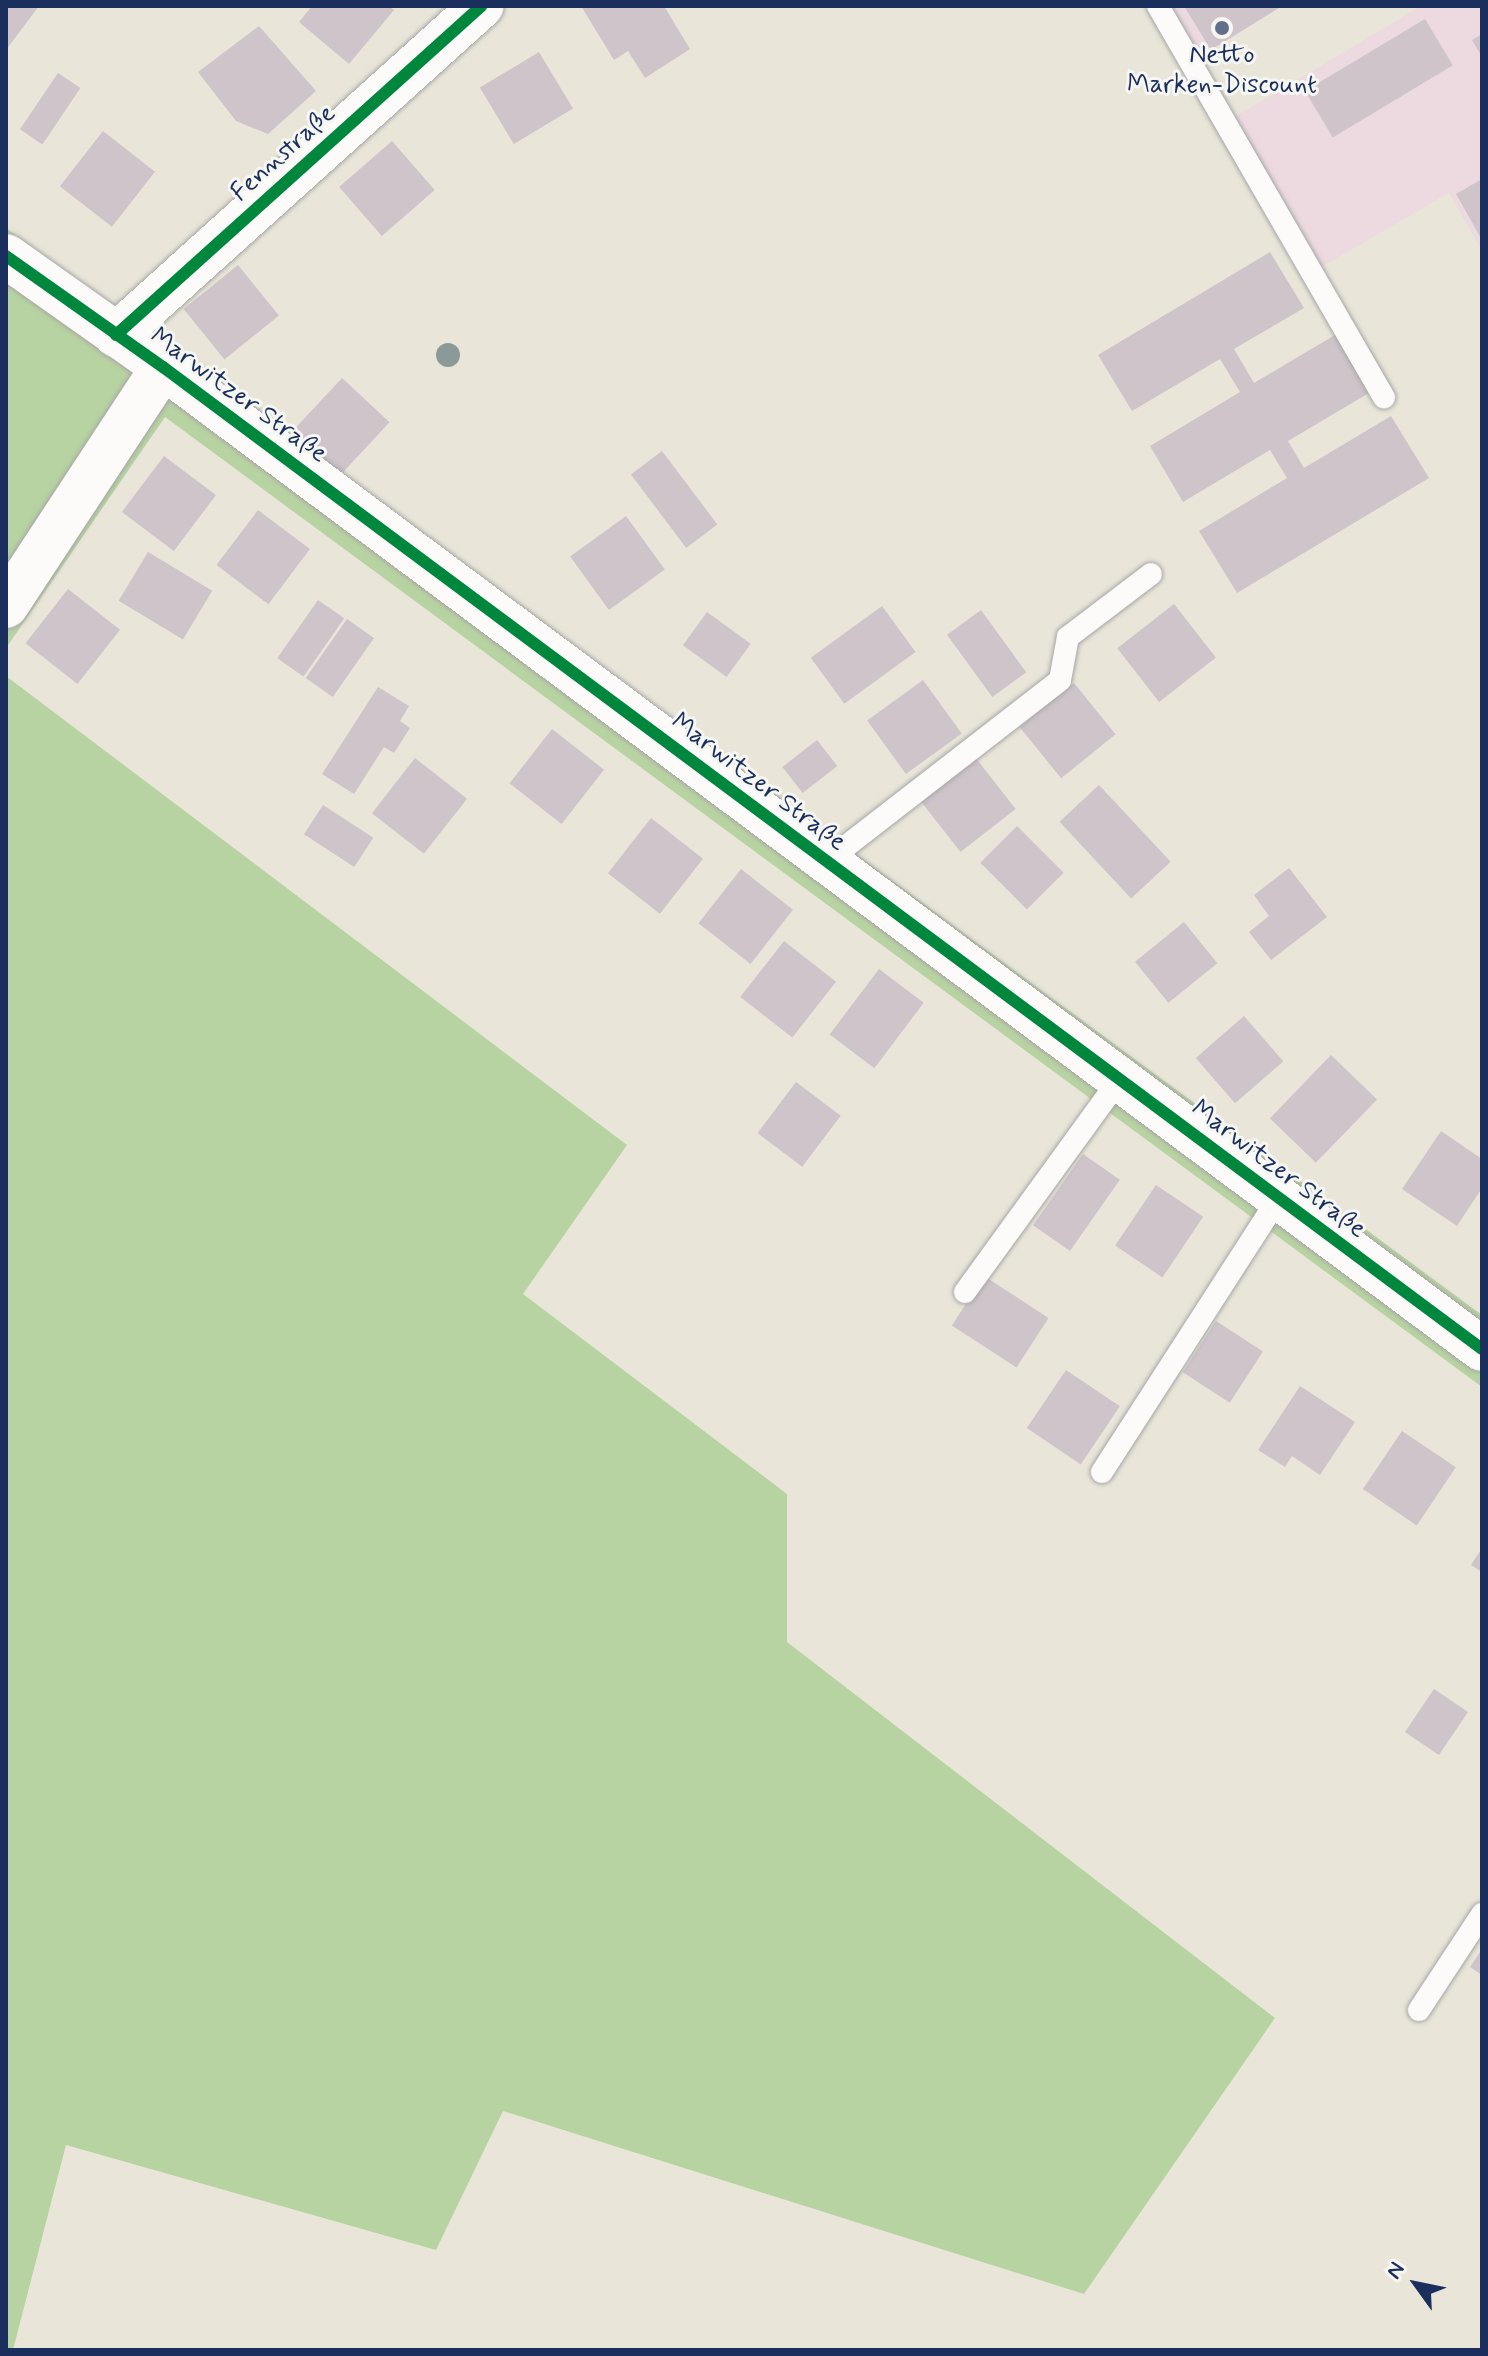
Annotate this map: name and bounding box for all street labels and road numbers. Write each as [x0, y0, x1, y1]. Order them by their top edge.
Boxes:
street label: Fennstraße [225, 99, 343, 209]
street label: Marwitzer Straße [144, 321, 332, 471]
street label: Marwitzer Straße [664, 707, 852, 859]
street label: Marwitzer Straße [1184, 1094, 1372, 1246]

